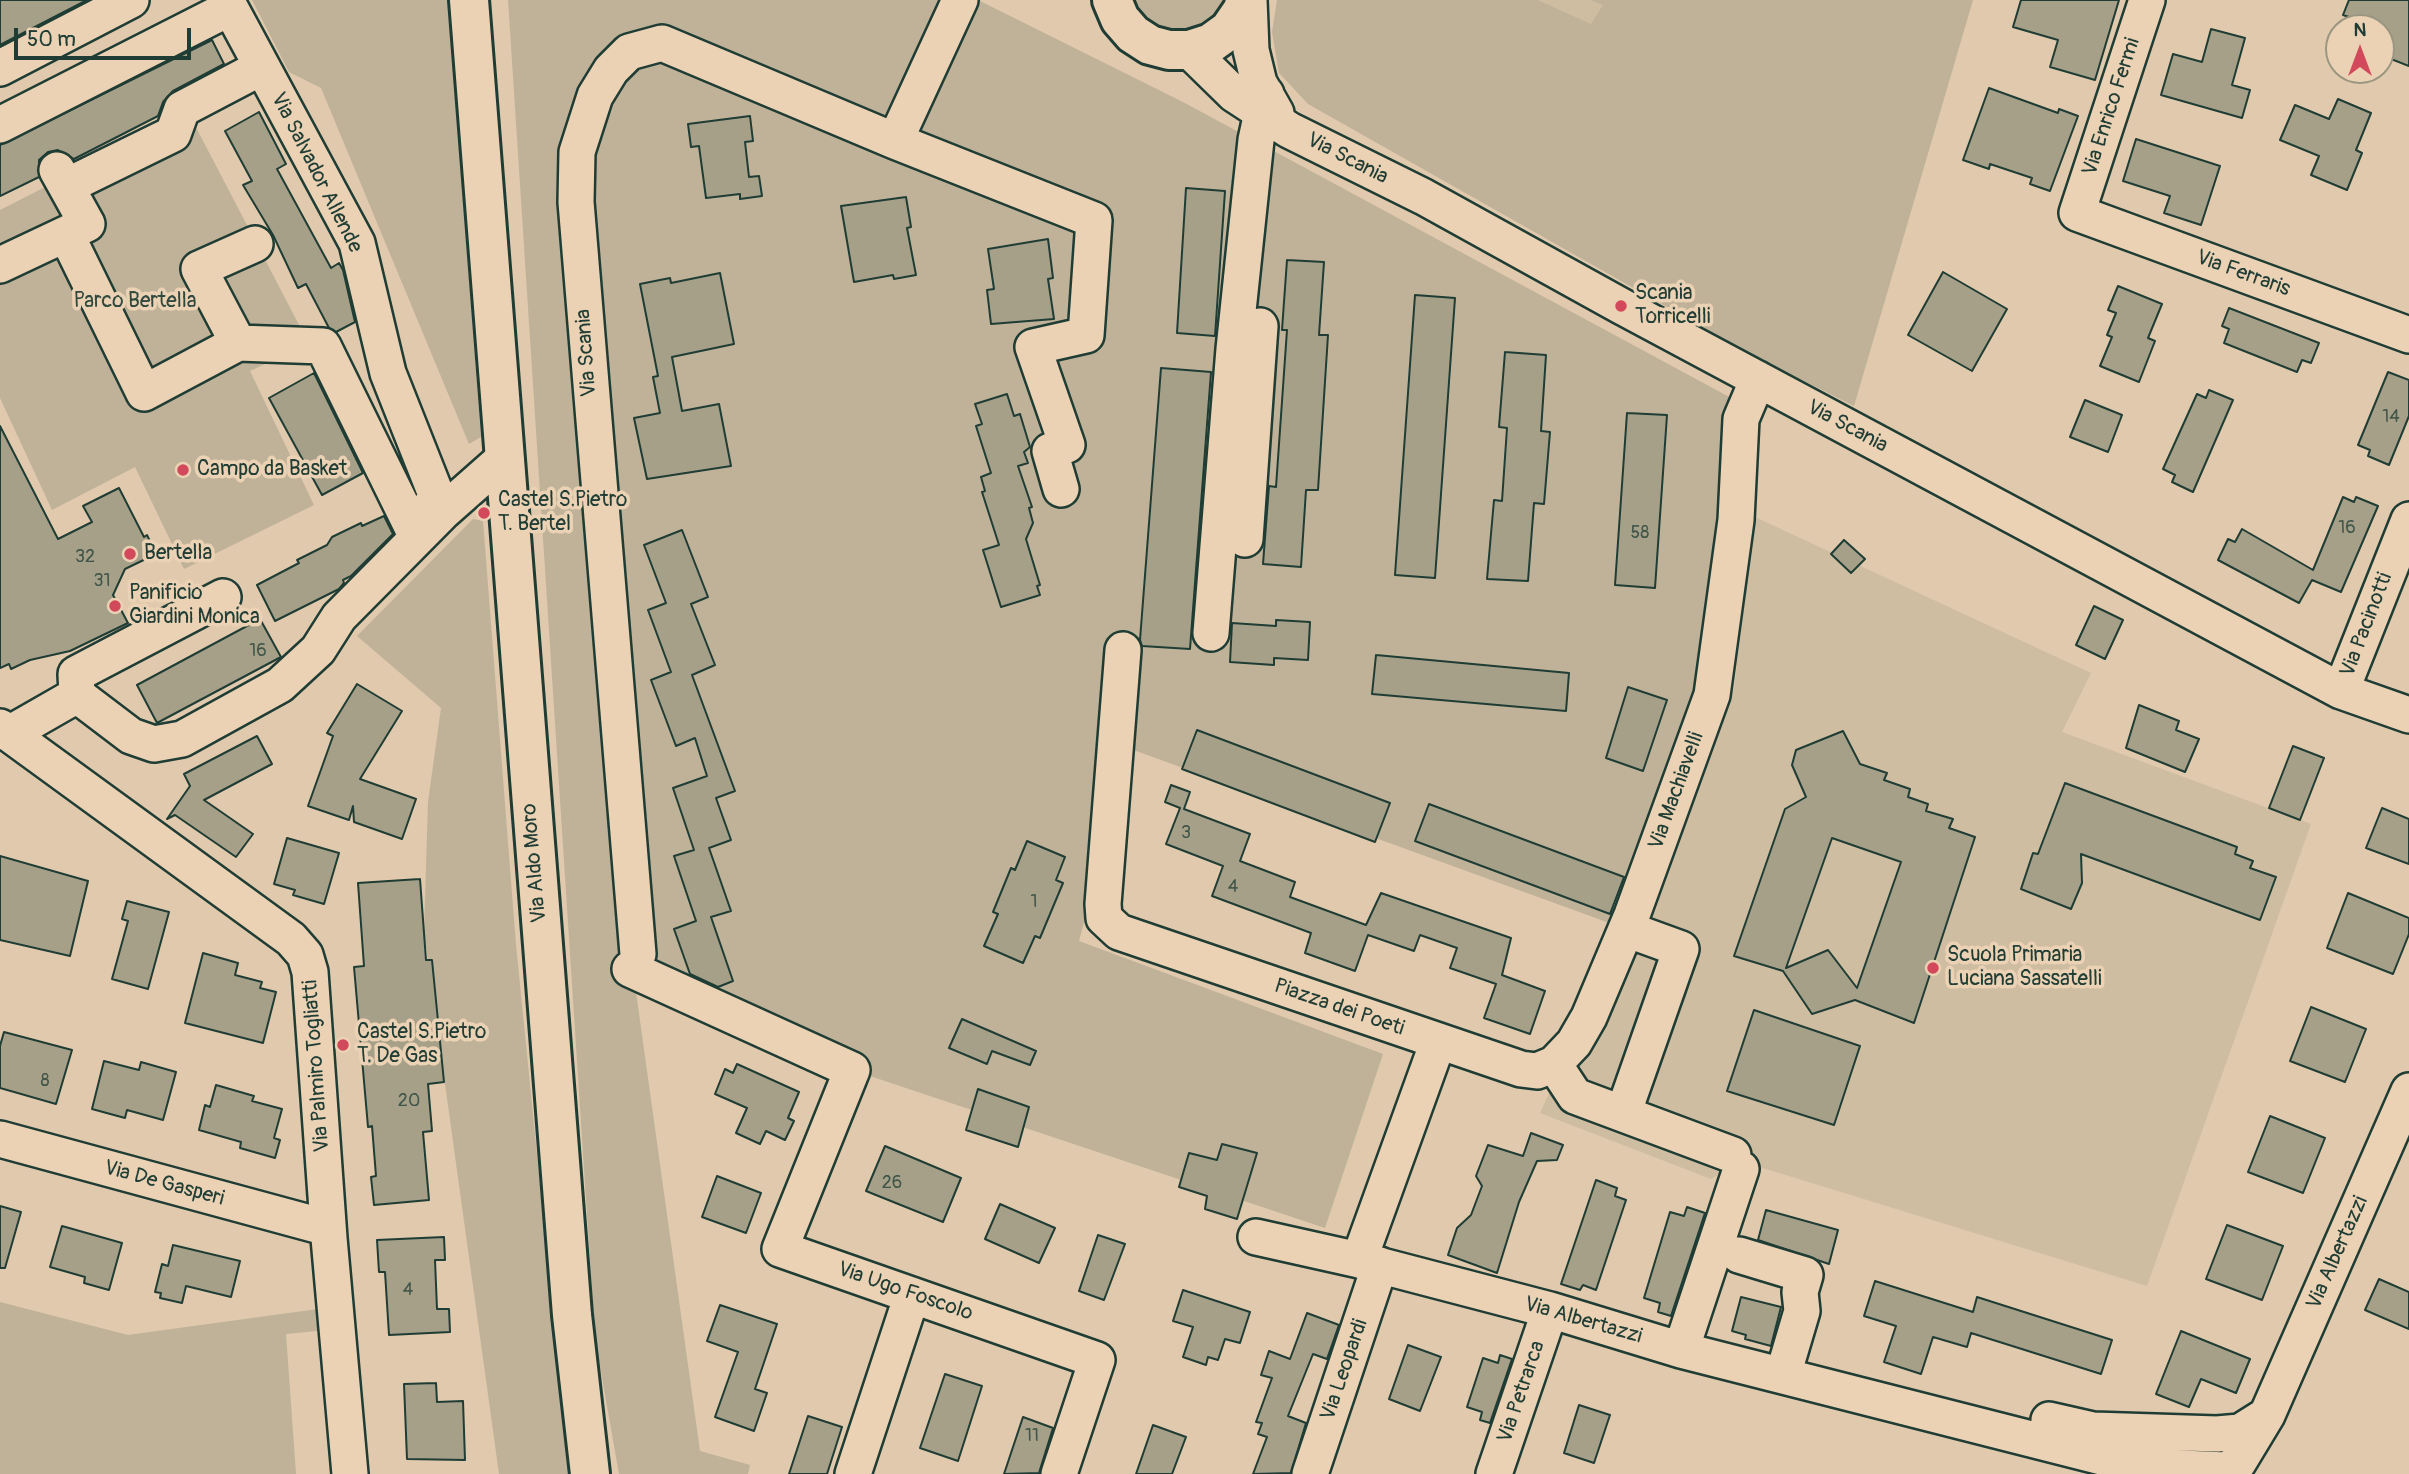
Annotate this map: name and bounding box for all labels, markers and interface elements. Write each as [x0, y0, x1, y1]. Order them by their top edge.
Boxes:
scale bar [18, 14, 194, 58]
north arrow [2325, 14, 2395, 84]
text: N [2354, 18, 2366, 42]
text: 50 m [27, 26, 76, 53]
street label: Via Enrico Fermi [2078, 35, 2146, 179]
street label: Via Salvador Allende [265, 89, 367, 257]
street label: Via Scania [1302, 128, 1392, 190]
street label: Via Ferraris [2192, 245, 2294, 303]
place label: Scania Torricelli [1635, 281, 1710, 331]
park label: Parco Bertella [74, 289, 196, 315]
marker: Scania Torricelli [1613, 298, 1629, 314]
street label: Via Scania [571, 308, 603, 398]
street label: Via Scania [1802, 395, 1892, 459]
house number: 14 [2382, 406, 2400, 428]
place label: Campo da Basket [197, 457, 347, 483]
marker: Campo da Basket [175, 462, 191, 478]
place label: Castel S.Pietro T. Bertel [498, 488, 627, 538]
marker: Castel S.Pietro T. Bertel [476, 505, 492, 521]
house number: 16 [2338, 517, 2356, 539]
house number: 58 [1631, 522, 1649, 544]
place label: Bertella [144, 541, 212, 567]
house number: 32 [75, 546, 95, 568]
marker: Bertella [122, 546, 138, 562]
street label: Via Pacinotti [2336, 569, 2398, 681]
house number: 31 [93, 570, 111, 592]
place label: Panificio Giardini Monica [129, 581, 260, 631]
marker: Panificio Giardini Monica [107, 598, 123, 614]
house number: 16 [249, 640, 267, 662]
street label: Via Machiavelli [1644, 729, 1710, 853]
street label: Via Aldo Moro [517, 802, 553, 924]
house number: 3 [1181, 822, 1191, 844]
house number: 4 [1228, 876, 1238, 898]
house number: 1 [1030, 891, 1038, 913]
place label: Scuola Primaria Luciana Sassatelli [1947, 943, 2102, 993]
marker: Scuola Primaria Luciana Sassatelli [1925, 960, 1941, 976]
street label: Piazza dei Poeti [1271, 974, 1407, 1042]
street label: Via Palmiro Togliatti [298, 979, 336, 1153]
place label: Castel S.Pietro T. De Gas [357, 1020, 486, 1070]
marker: Castel S.Pietro T. De Gas [335, 1037, 351, 1053]
house number: 8 [40, 1070, 50, 1092]
house number: 20 [398, 1090, 420, 1112]
street label: Via De Gasperi [101, 1156, 227, 1212]
house number: 26 [882, 1172, 902, 1194]
street label: Via Albertazzi [2302, 1192, 2374, 1314]
street label: Via Ugo Foscolo [834, 1257, 976, 1327]
house number: 4 [403, 1279, 413, 1301]
street label: Via Albertazzi [1521, 1292, 1645, 1350]
street label: Via Leopardi [1316, 1316, 1374, 1424]
street label: Via Petrarca [1493, 1338, 1551, 1446]
house number: 11 [1025, 1425, 1039, 1447]

